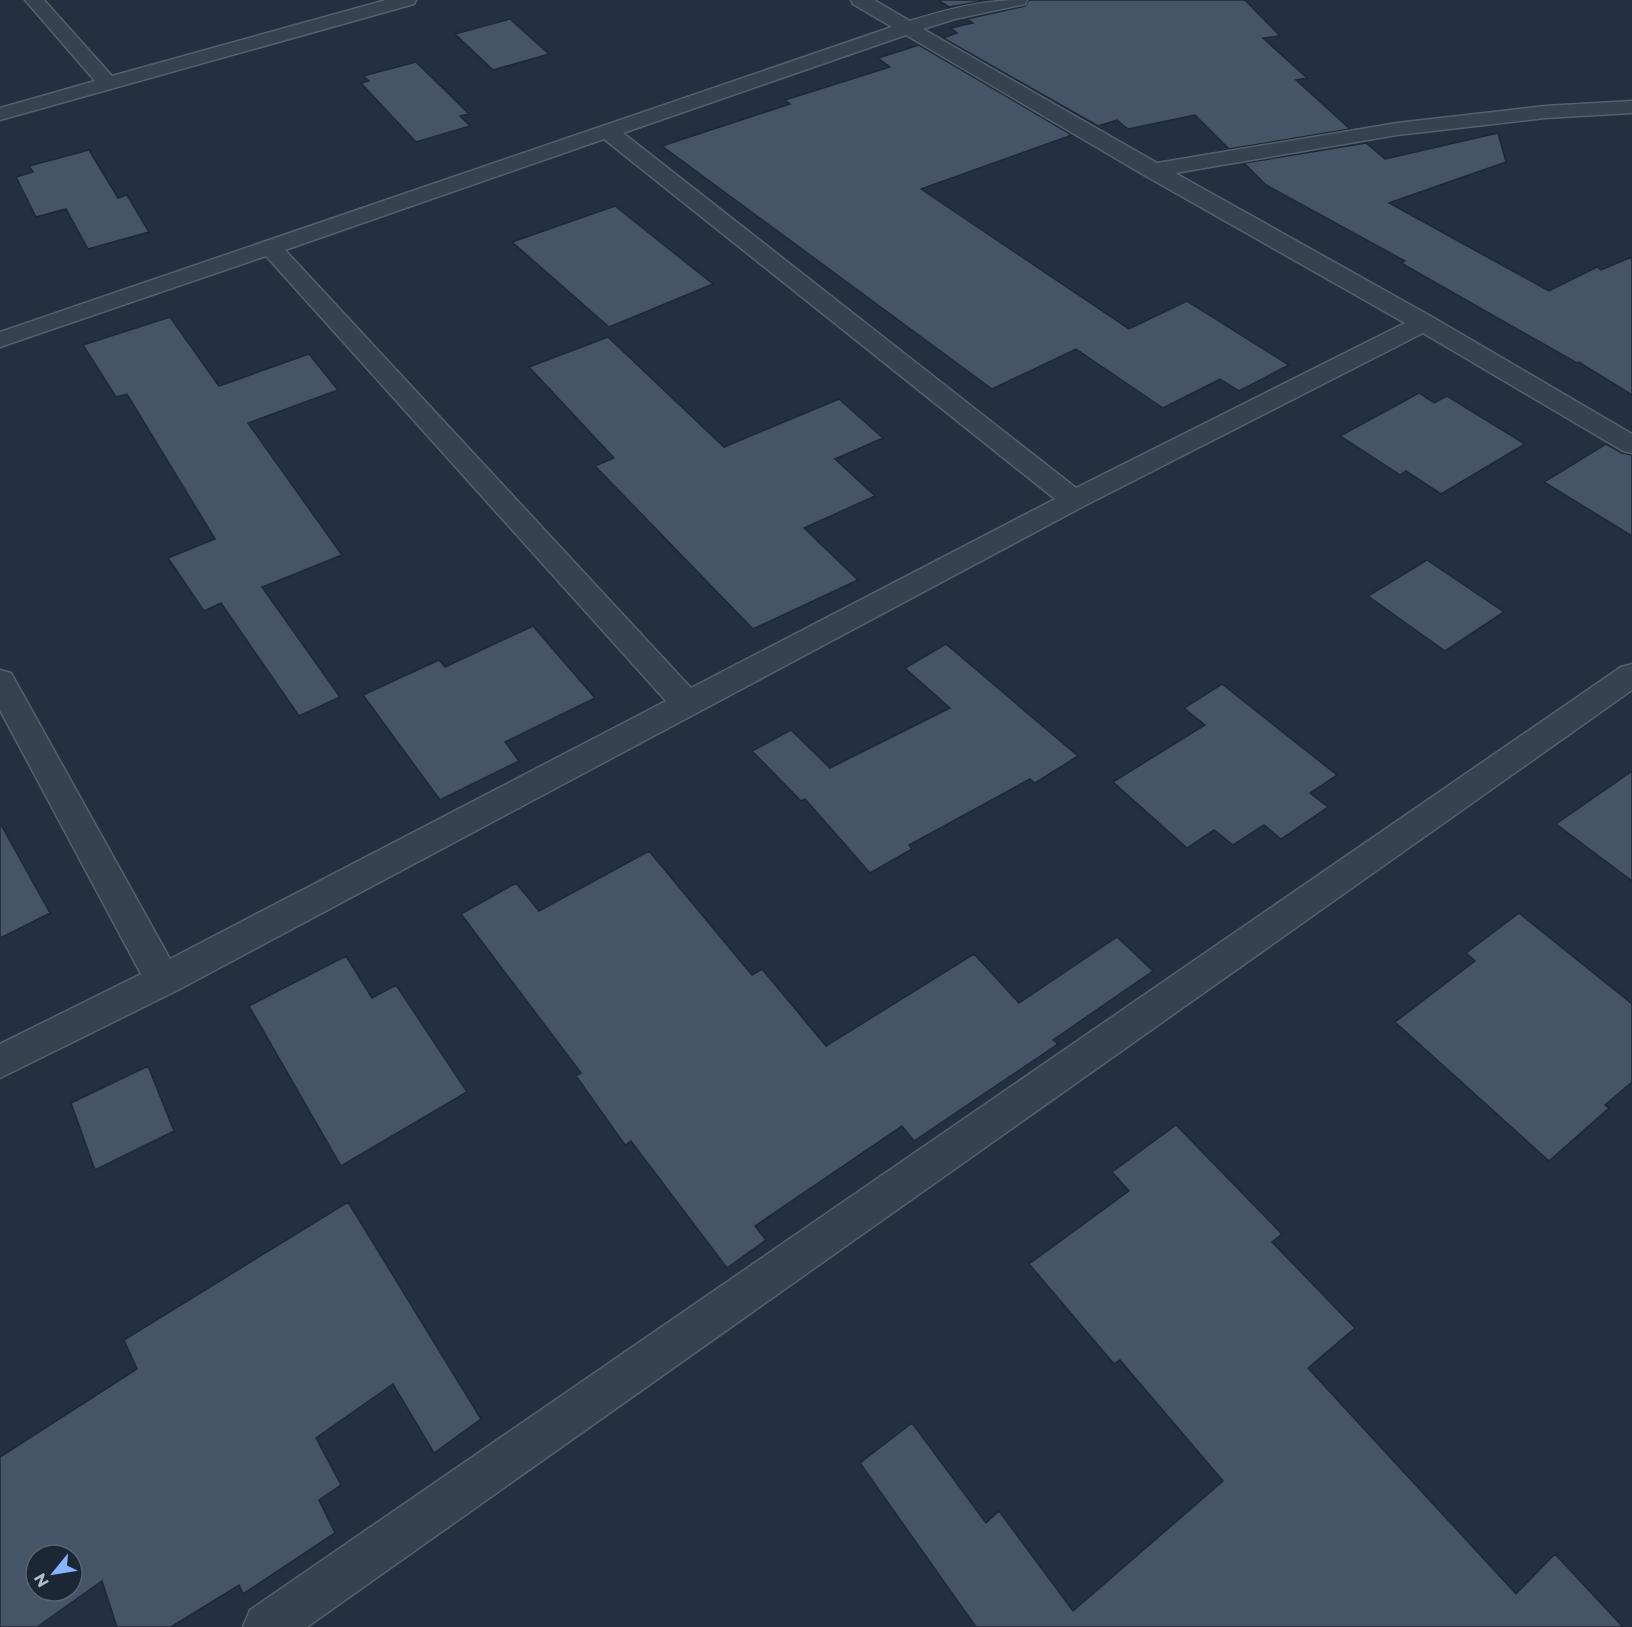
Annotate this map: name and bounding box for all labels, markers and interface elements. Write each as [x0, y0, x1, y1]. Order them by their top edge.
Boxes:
north arrow [24, 1543, 84, 1603]
text: N [30, 1570, 53, 1591]

